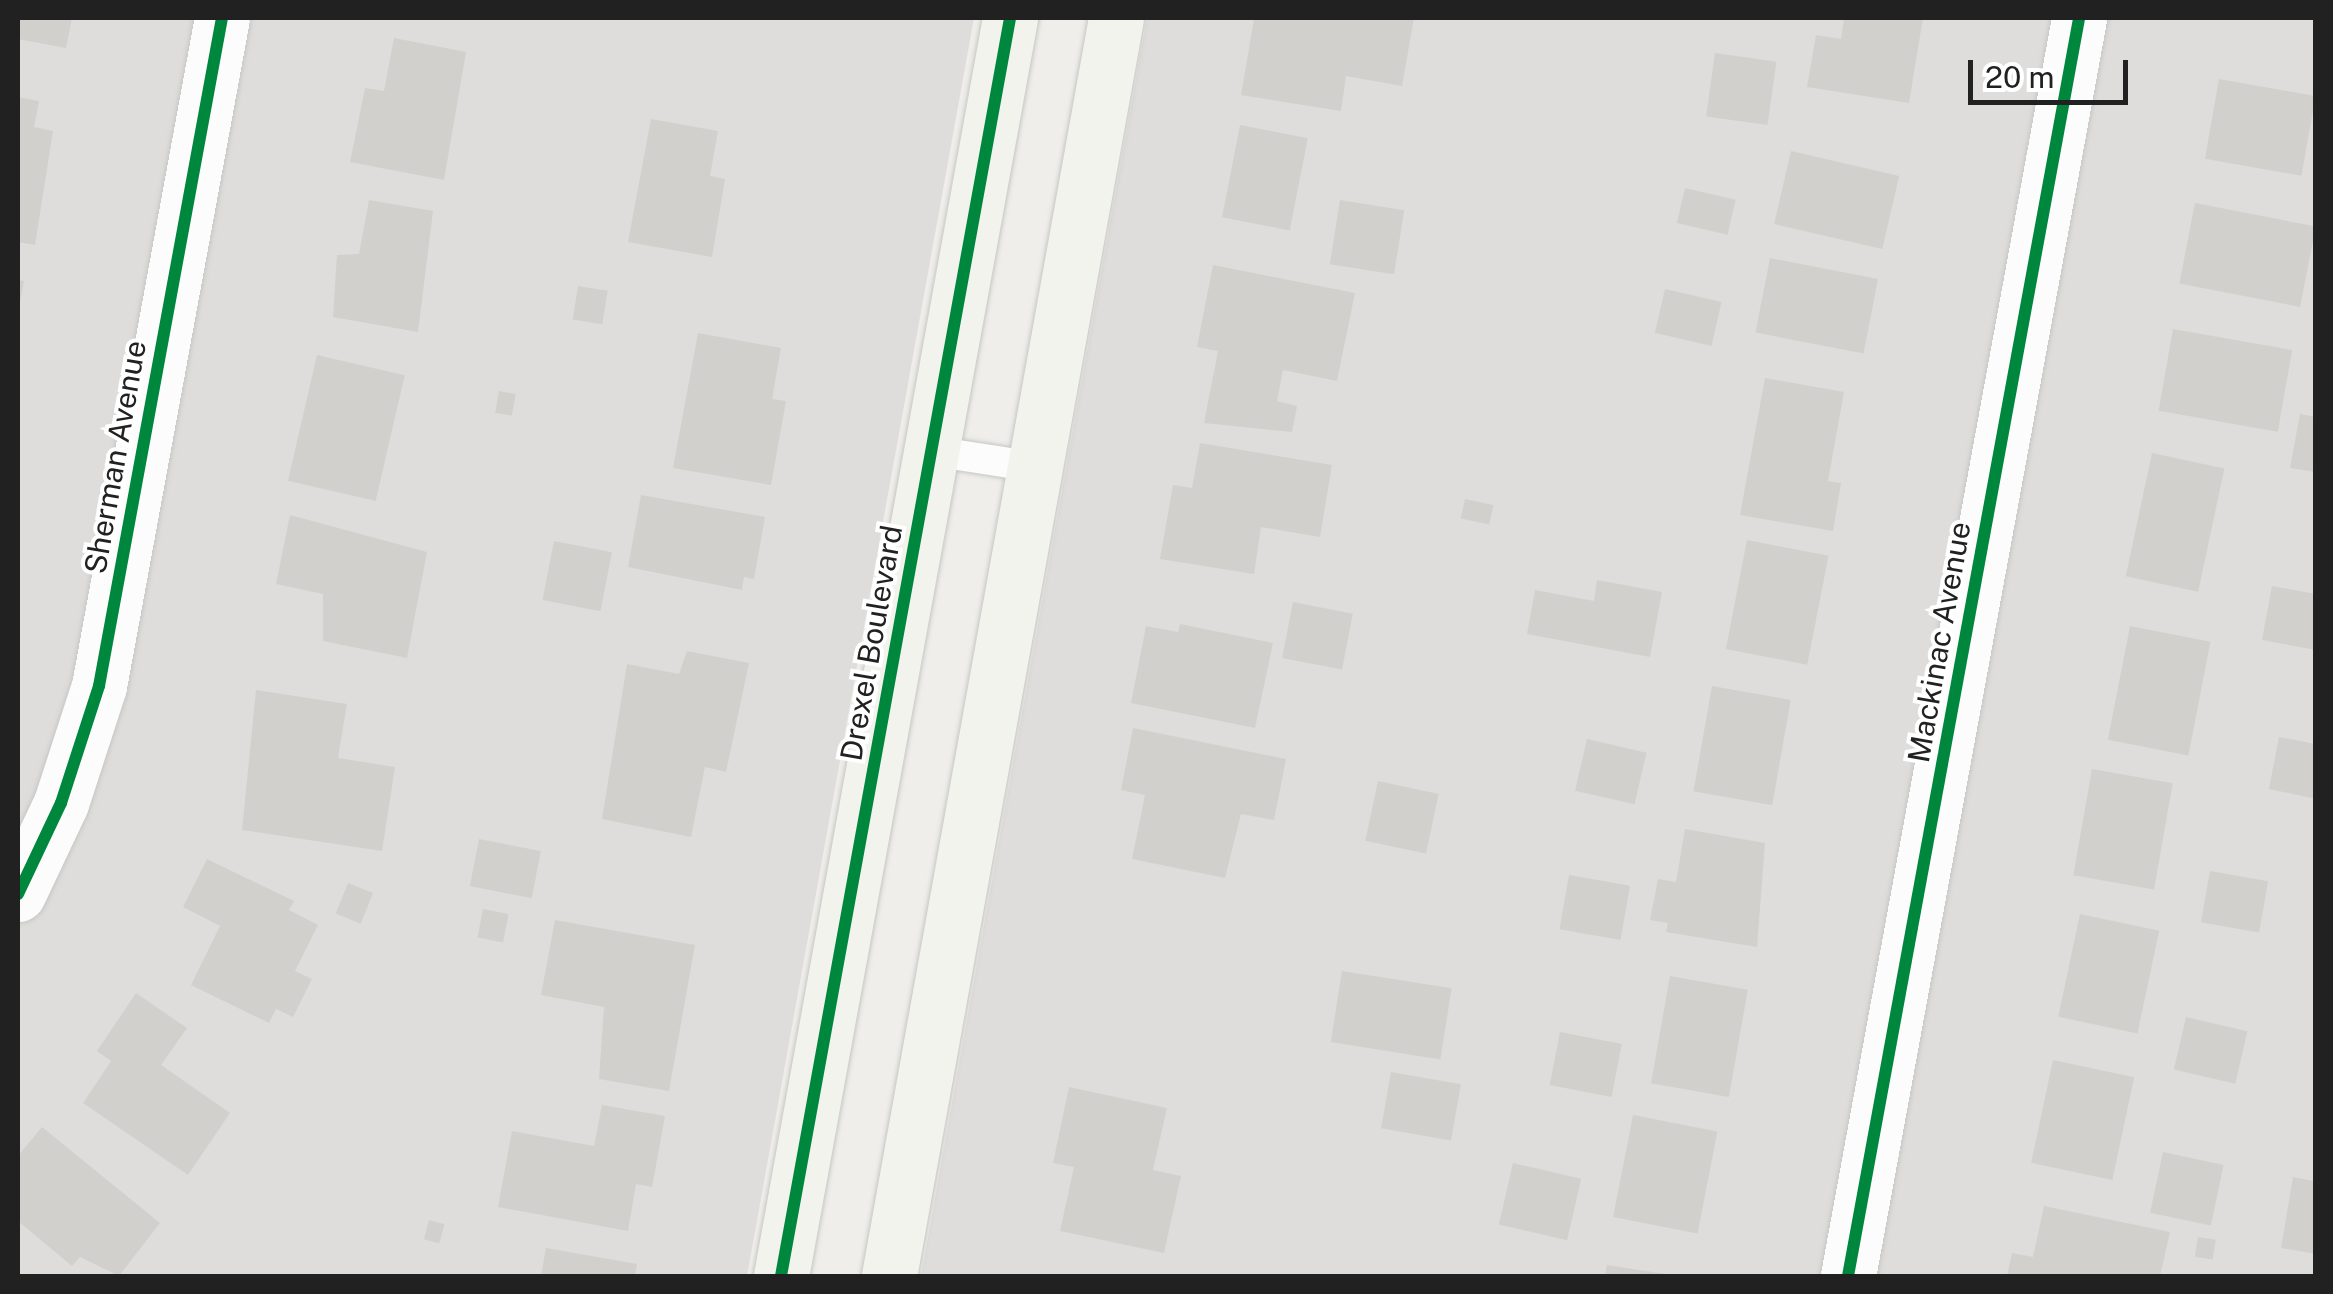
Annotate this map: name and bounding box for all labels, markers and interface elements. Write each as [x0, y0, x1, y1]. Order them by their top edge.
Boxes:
scale bar [1973, 40, 2133, 102]
text: 20 m [1985, 59, 2054, 95]
street label: Sherman Avenue [77, 338, 153, 576]
street label: Mackinac Avenue [1900, 519, 1978, 765]
street label: Drexel Boulevard [833, 522, 909, 764]

